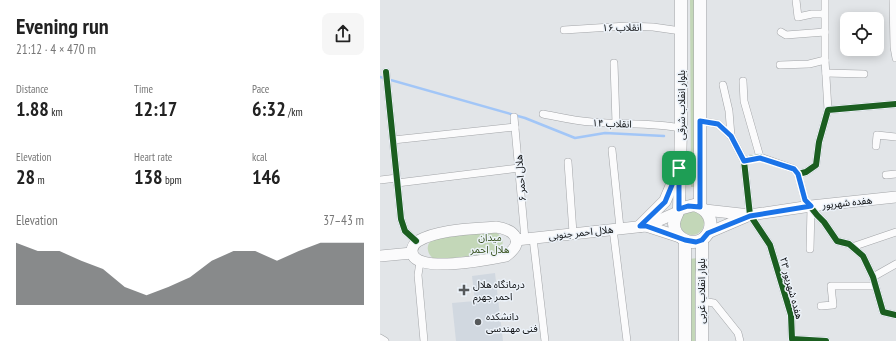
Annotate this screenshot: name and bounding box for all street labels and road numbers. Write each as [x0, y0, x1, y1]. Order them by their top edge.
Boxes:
street label: انقلاب ۱۶ [602, 21, 642, 34]
street label: بلوار انقلاب شرقی [675, 70, 688, 140]
street label: انقلاب ۱۴ [592, 116, 632, 131]
street label: هلال احمر ۶ [512, 154, 529, 202]
street label: هفده شهریور [820, 193, 873, 212]
street label: هلال احمر جنوبی [548, 223, 614, 242]
street label: هفده شهریور ۲۳ [777, 256, 806, 321]
street label: بلوار انقلاب غربی [695, 258, 708, 324]

